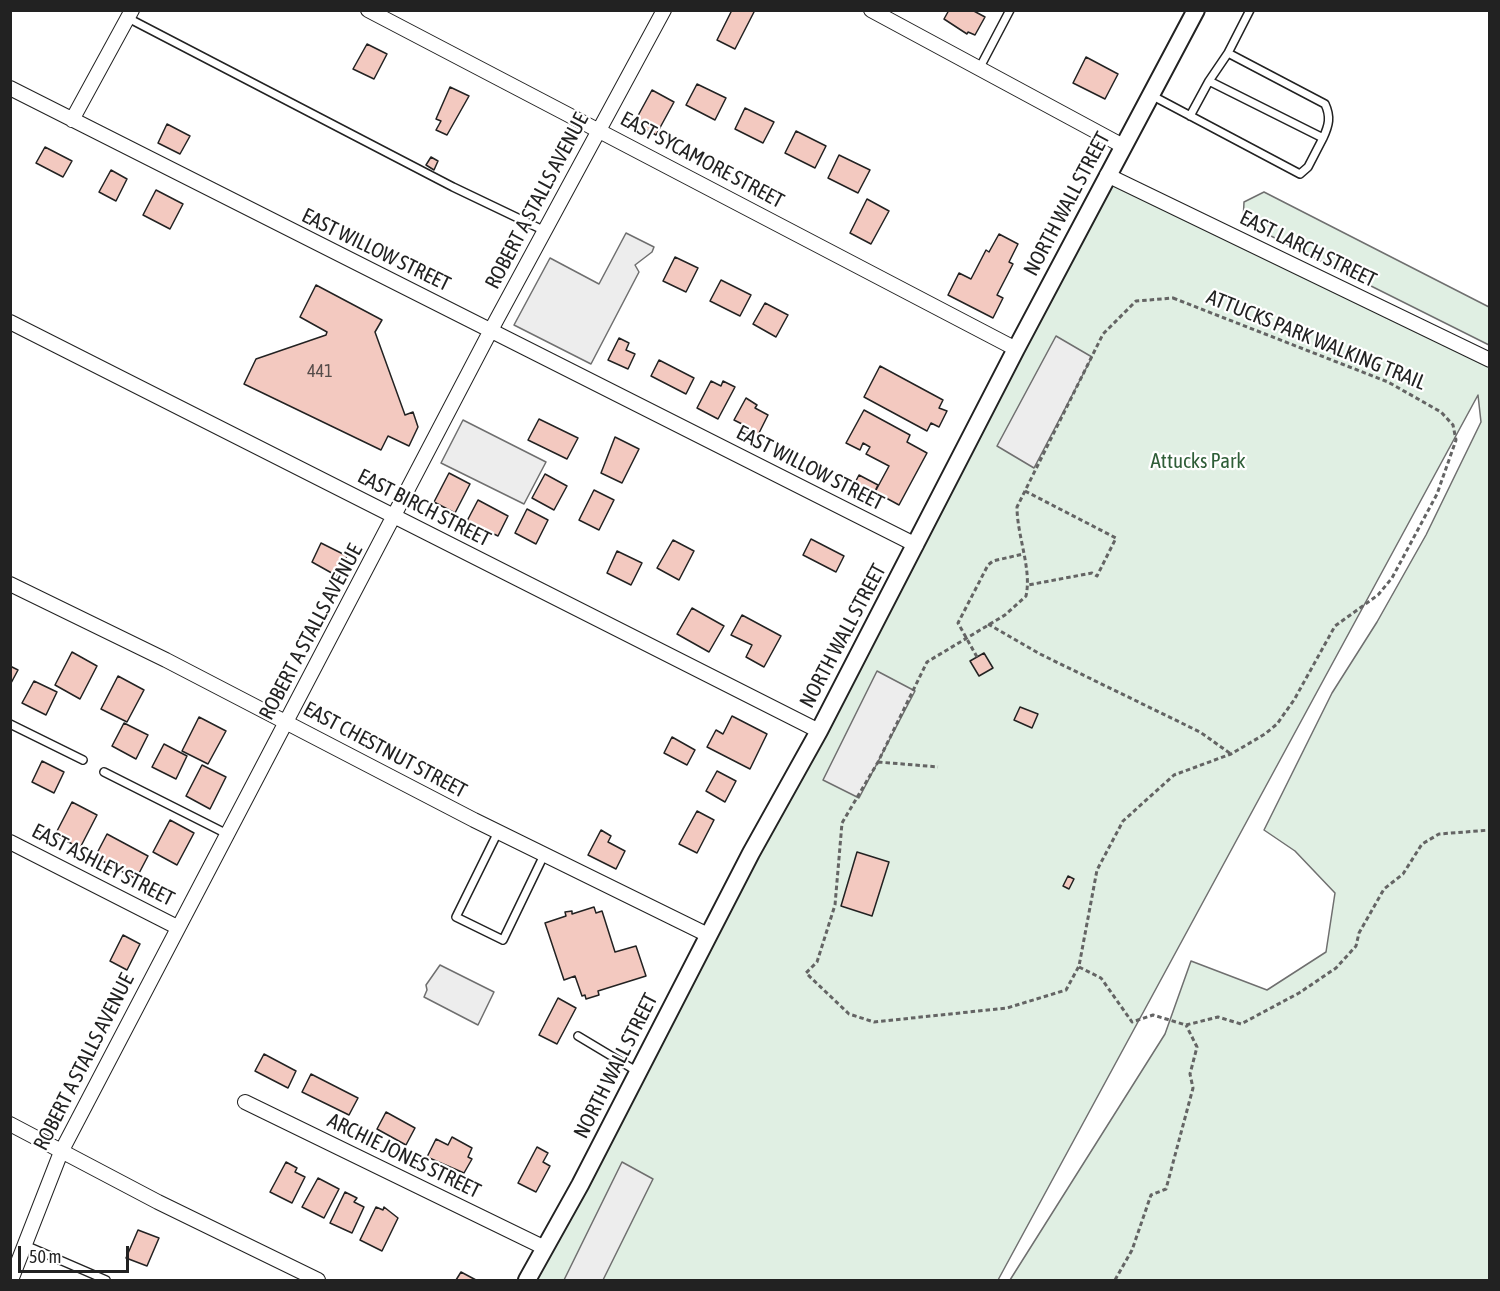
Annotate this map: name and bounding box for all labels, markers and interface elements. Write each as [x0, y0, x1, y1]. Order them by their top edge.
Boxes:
street label: EAST SYCAMORE STREET [616, 106, 788, 214]
street label: ROBERT A STALLS AVENUE [480, 109, 594, 293]
street label: NORTH WALL STREET [1018, 128, 1116, 280]
street label: EAST WILLOW STREET [298, 203, 454, 297]
street label: EAST LARCH STREET [1235, 205, 1381, 293]
street label: ATTUCKS PARK WALKING TRAIL [1203, 285, 1429, 395]
house number: 441 [307, 360, 333, 382]
street label: EAST WILLOW STREET [732, 420, 888, 516]
park label: Attucks Park [1151, 448, 1245, 474]
street label: EAST BIRCH STREET [353, 464, 495, 552]
street label: ROBERT A STALLS AVENUE [254, 540, 368, 724]
street label: NORTH WALL STREET [794, 560, 892, 712]
street label: EAST CHESTNUT STREET [299, 696, 471, 804]
street label: EAST ASHLEY STREET [28, 818, 178, 912]
street label: ROBERT A STALLS AVENUE [28, 969, 140, 1155]
street label: NORTH WALL STREET [569, 989, 663, 1143]
street label: ARCHIE JONES STREET [323, 1108, 485, 1204]
scale bar [21, 1234, 132, 1272]
text: 50 m [29, 1246, 61, 1267]

